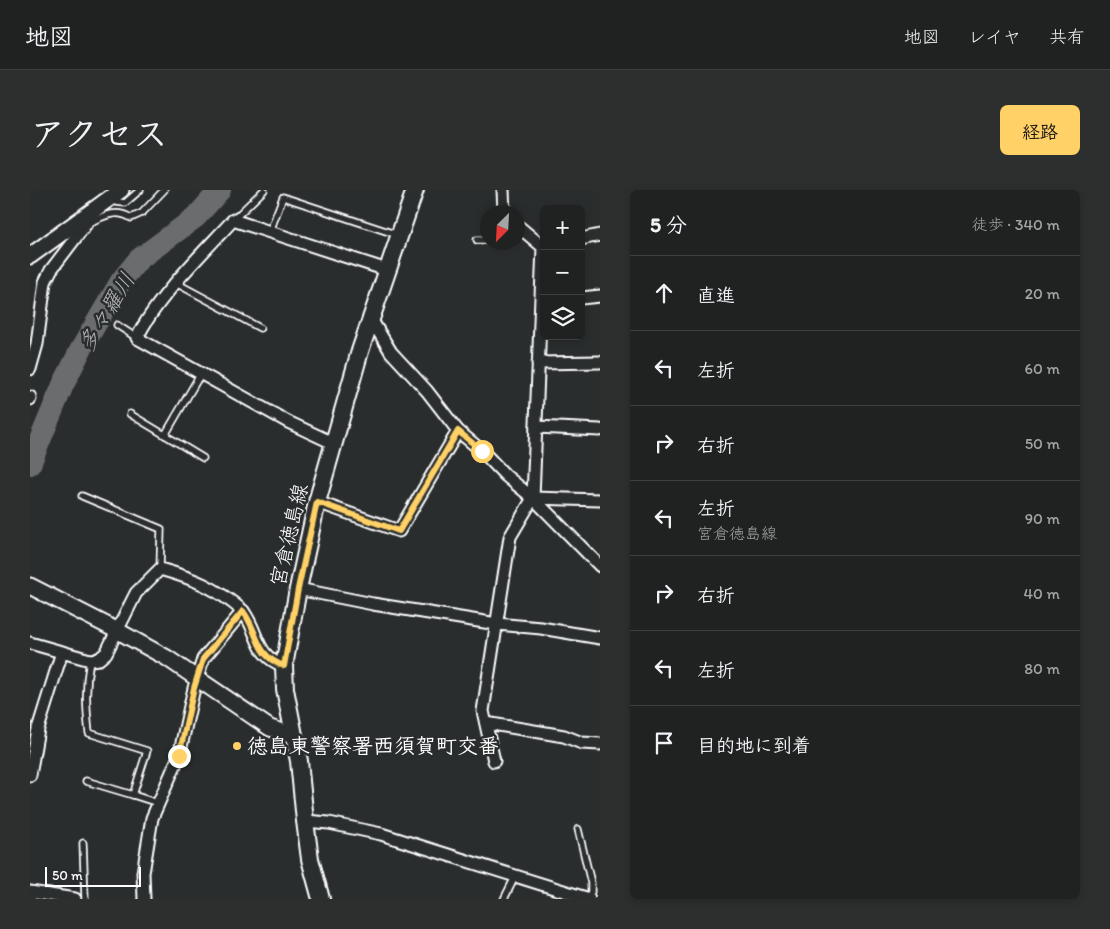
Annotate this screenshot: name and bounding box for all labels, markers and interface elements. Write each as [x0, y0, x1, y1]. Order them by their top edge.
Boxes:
text: 地図 [25, 22, 73, 51]
text: 地図 [904, 26, 940, 48]
text: レイヤ [968, 26, 1021, 48]
text: 共有 [1049, 26, 1085, 48]
button: 経路 [1000, 105, 1080, 155]
text: アクセス [30, 113, 168, 155]
north arrow [480, 205, 525, 250]
map controls [540, 205, 585, 340]
button: + [540, 205, 585, 250]
text: 5 分 [650, 212, 687, 237]
text: 徒歩 · 340 m [972, 215, 1060, 234]
button: − [540, 250, 585, 295]
water label: 多々羅川 [72, 268, 141, 357]
icon: ahead [650, 279, 678, 307]
text: 直進 [697, 284, 735, 307]
text: 20 m [1025, 284, 1060, 303]
button: layers [540, 295, 585, 340]
icon: left [650, 354, 678, 382]
text: 左折 [697, 359, 735, 382]
text: 60 m [1025, 359, 1060, 378]
icon: right [650, 429, 678, 457]
text: 右折 [697, 434, 735, 457]
text: 50 m [1025, 434, 1060, 453]
route start [471, 440, 494, 463]
street label: 宮倉徳島線 [265, 481, 313, 589]
text: 左折 [697, 497, 735, 520]
icon: left [650, 504, 678, 532]
text: 90 m [1025, 509, 1060, 528]
text: 宮倉徳島線 [697, 524, 777, 543]
icon: right [650, 579, 678, 607]
text: 右折 [697, 584, 735, 607]
text: 40 m [1023, 584, 1060, 603]
icon: left [650, 654, 678, 682]
text: 左折 [697, 659, 735, 682]
text: 80 m [1024, 659, 1060, 678]
icon: arrive [650, 729, 678, 757]
place label: 徳島東警察署西須賀町交番 [247, 733, 499, 758]
text: 目的地に到着 [697, 734, 811, 757]
marker: 徳島東警察署西須賀町交番 [231, 740, 243, 752]
route end [168, 745, 191, 768]
scale bar [45, 864, 141, 887]
text: 50 m [52, 867, 83, 884]

